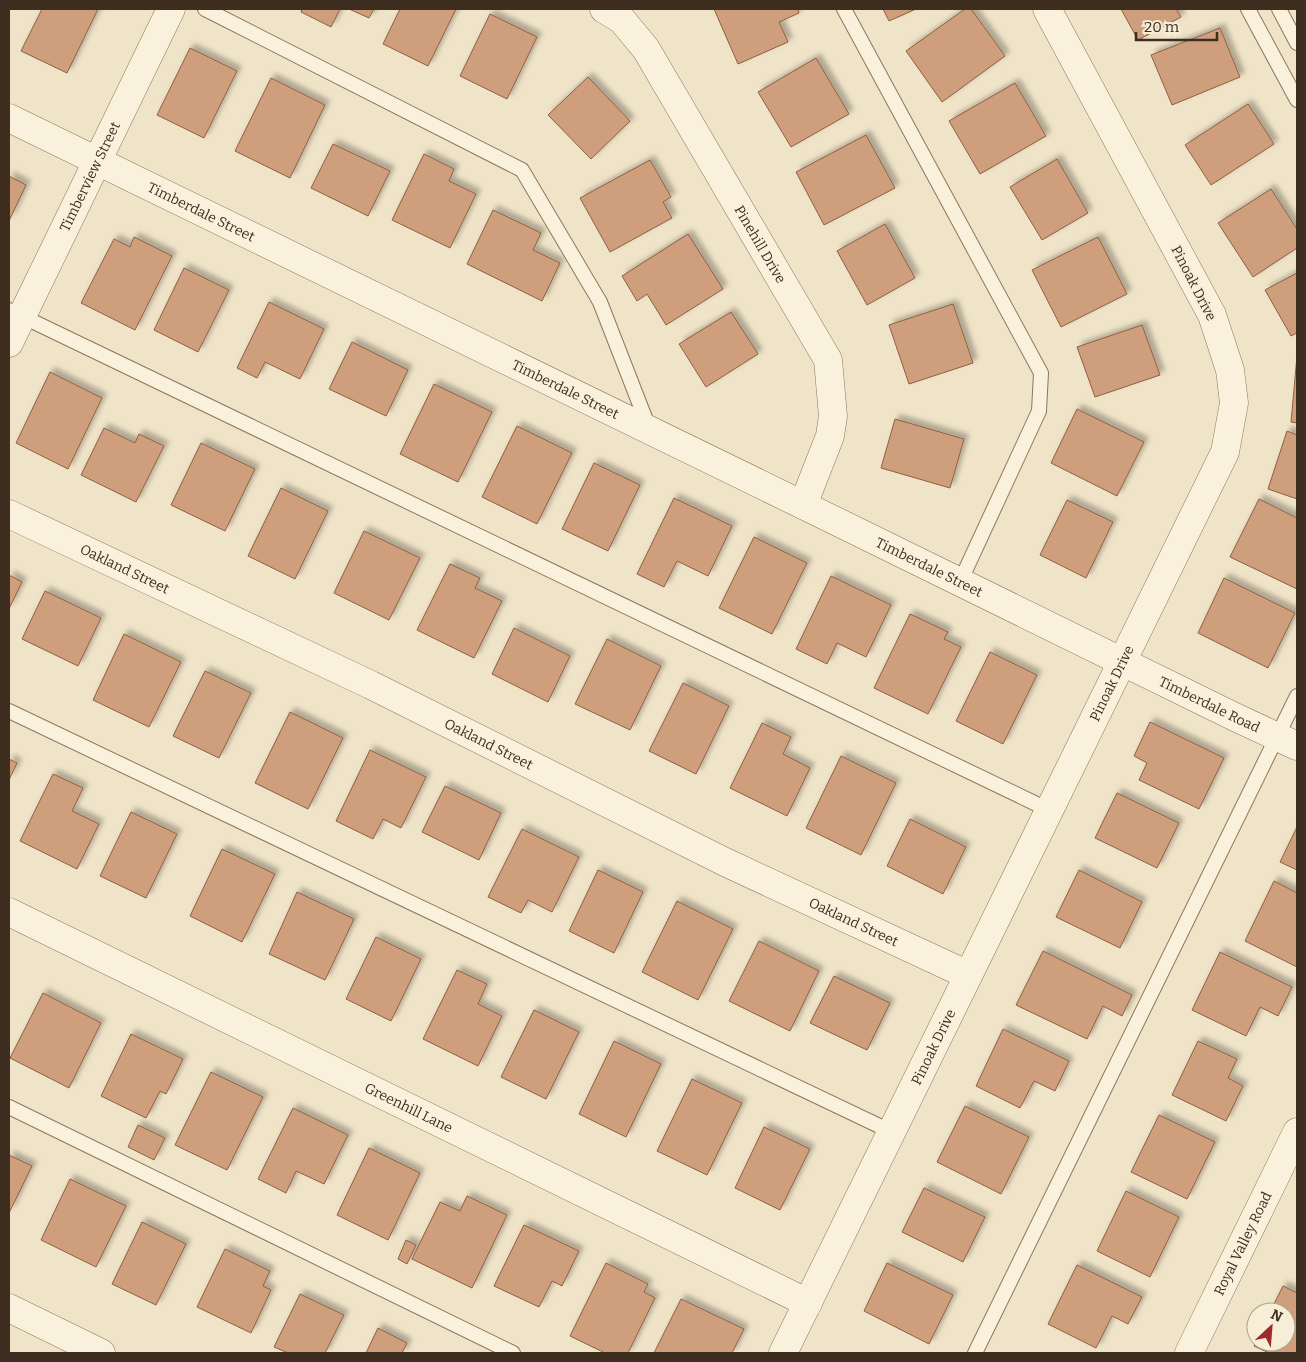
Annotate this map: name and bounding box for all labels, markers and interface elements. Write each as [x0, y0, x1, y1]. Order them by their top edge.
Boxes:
scale bar [1136, 10, 1217, 42]
text: 20 m [1144, 18, 1180, 36]
street label: Timberview Street [56, 119, 124, 234]
street label: Timberdale Street [145, 179, 257, 245]
street label: Pinehill Drive [730, 203, 789, 287]
street label: Pinoak Drive [1167, 243, 1220, 324]
street label: Timberdale Street [509, 356, 622, 423]
street label: Timberdale Street [873, 534, 985, 601]
street label: Oakland Street [77, 541, 172, 597]
street label: Pinoak Drive [1086, 643, 1138, 724]
street label: Timberdale Road [1156, 673, 1263, 736]
street label: Oakland Street [441, 715, 536, 774]
street label: Oakland Street [806, 894, 901, 950]
street label: Pinoak Drive [908, 1006, 959, 1088]
street label: Greenhill Lane [362, 1079, 455, 1137]
street label: Royal Valley Road [1211, 1189, 1276, 1298]
north arrow [1246, 1302, 1296, 1352]
text: N [1268, 1306, 1285, 1326]

